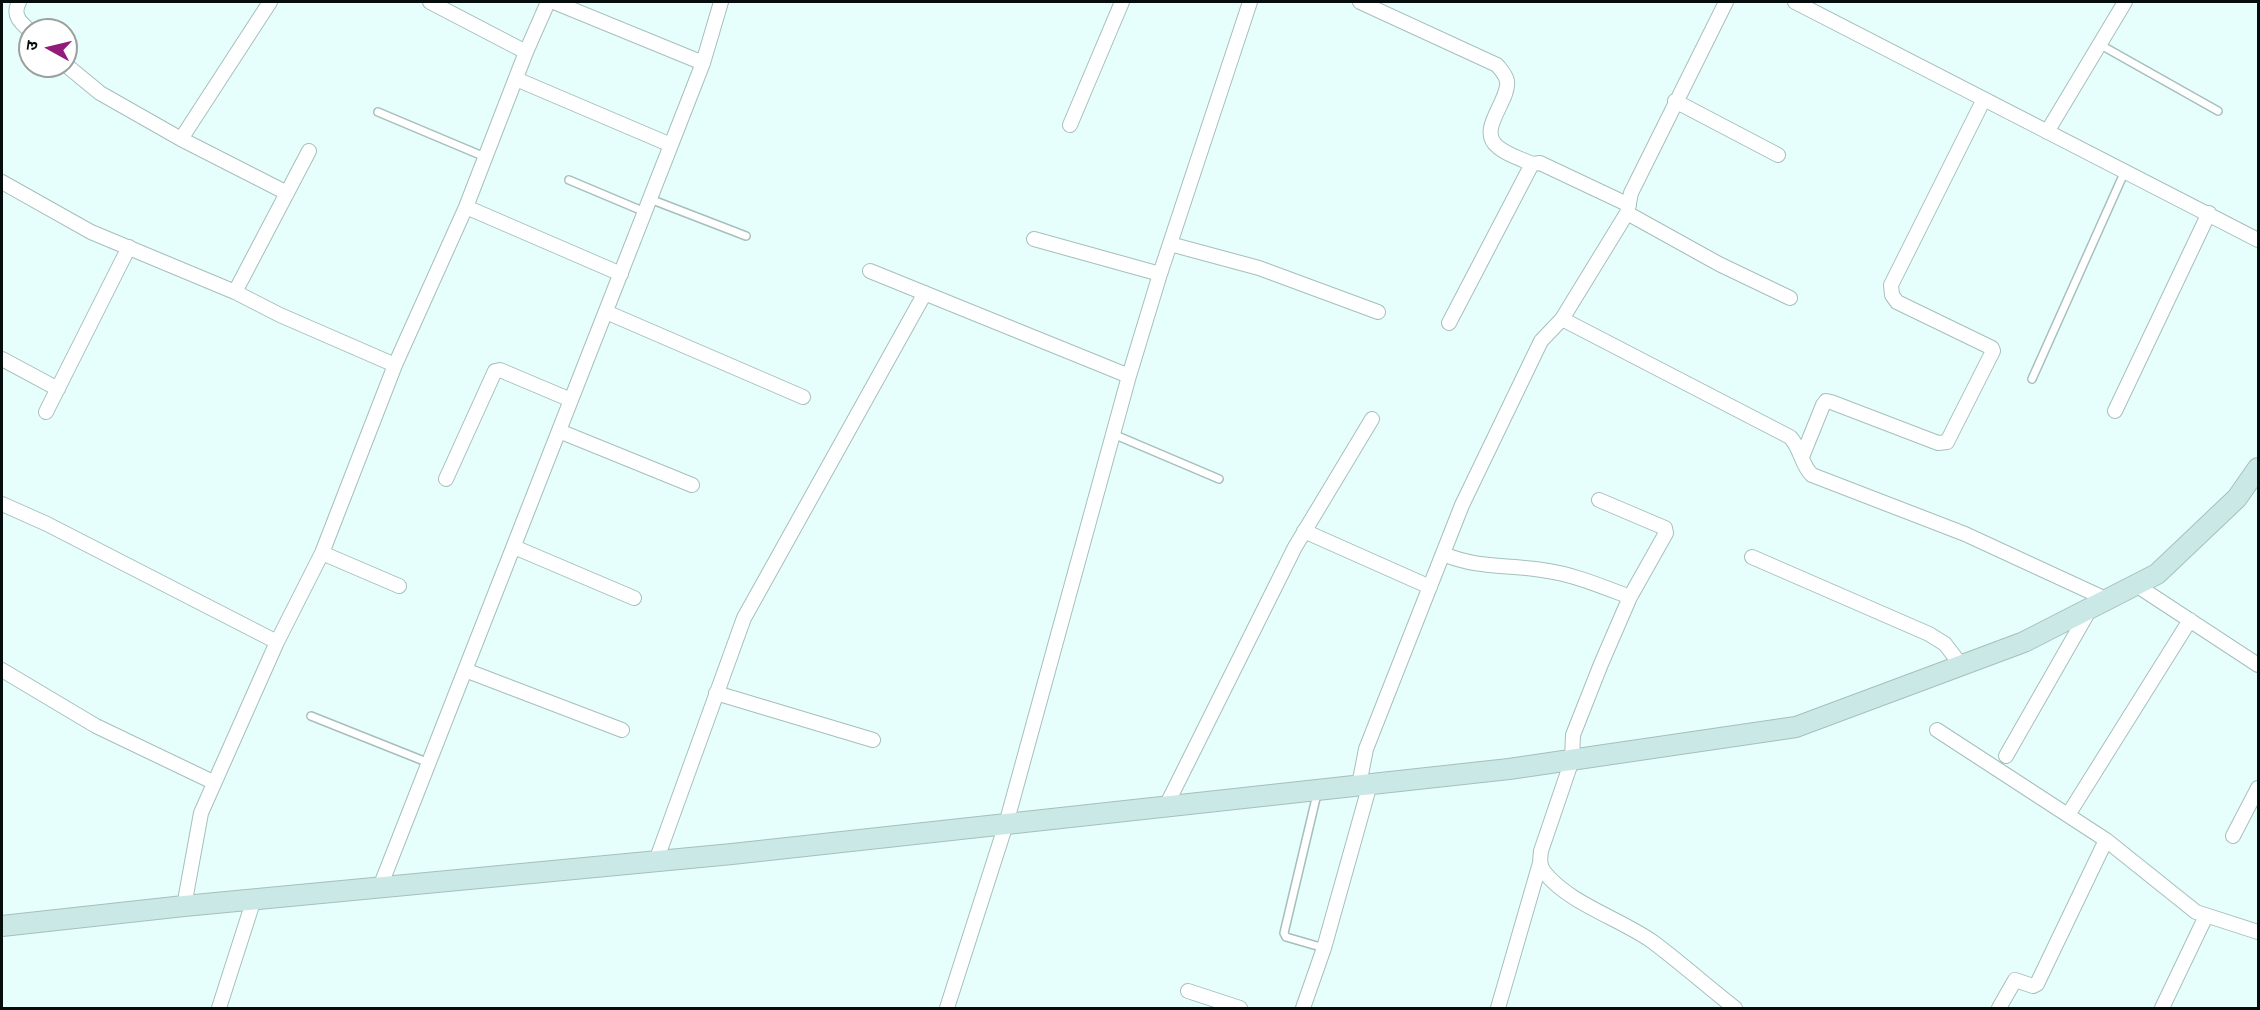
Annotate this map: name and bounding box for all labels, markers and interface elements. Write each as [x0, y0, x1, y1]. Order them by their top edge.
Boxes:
north arrow [18, 18, 78, 78]
text: उ [22, 40, 43, 52]

